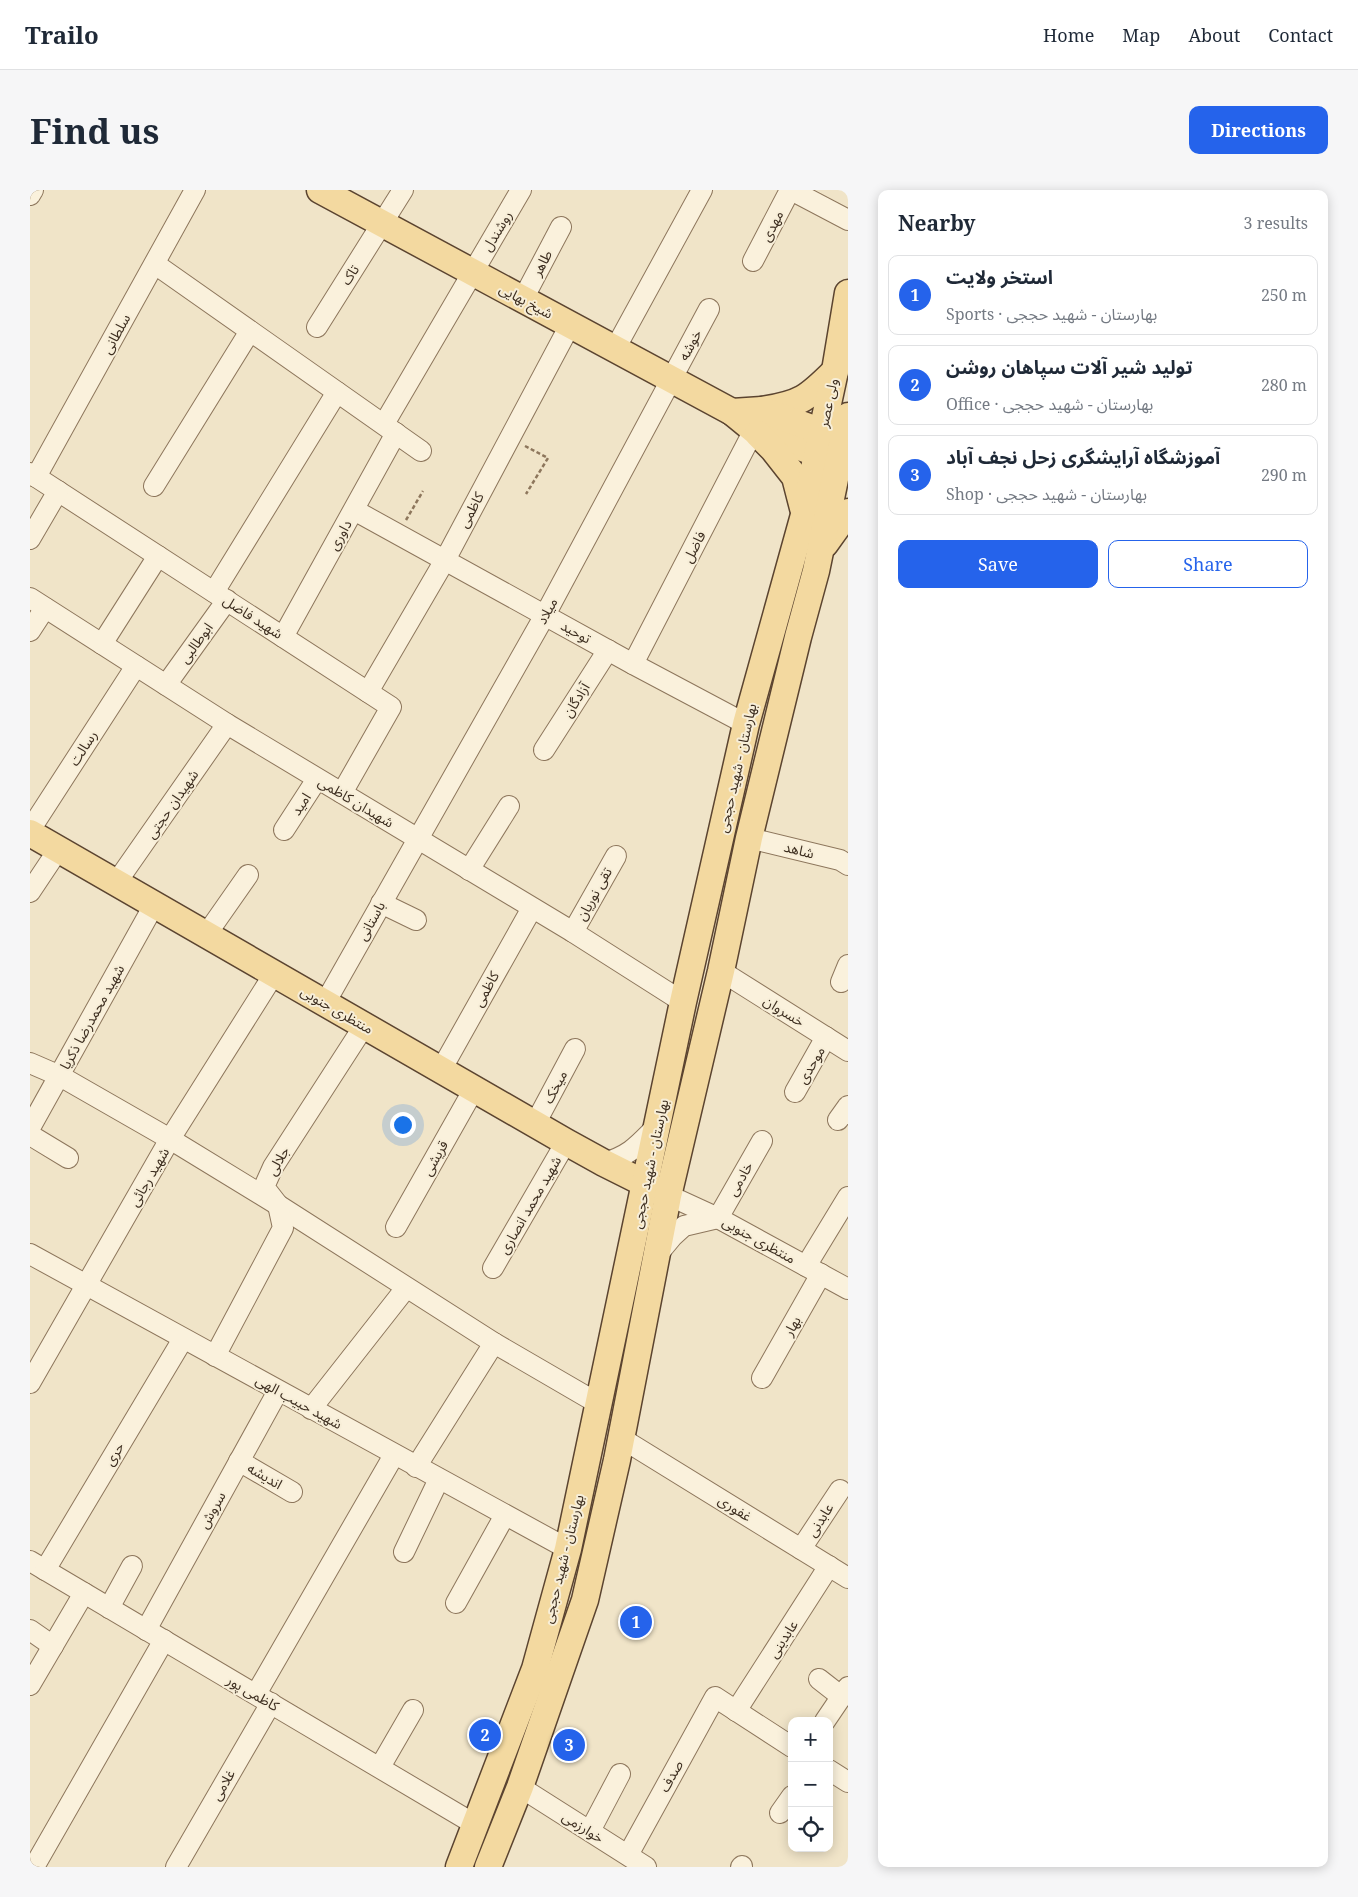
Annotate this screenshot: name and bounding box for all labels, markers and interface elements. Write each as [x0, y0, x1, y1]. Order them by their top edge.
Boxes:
text: Trailo [25, 18, 99, 51]
text: Home [1043, 23, 1094, 47]
text: Map [1122, 23, 1160, 47]
text: About [1188, 23, 1240, 47]
text: Contact [1268, 23, 1333, 47]
button: Directions [1189, 106, 1328, 154]
text: Find us [30, 107, 159, 154]
street label: روشندل [477, 207, 516, 255]
street label: مهدی [756, 207, 787, 245]
text: Nearby [898, 209, 976, 237]
text: 3 results [1244, 212, 1308, 234]
street label: طاهر [526, 246, 556, 280]
street label: تاک [336, 261, 363, 289]
text: استخر ولایت [946, 264, 1053, 290]
street label: شیخ بهایی [495, 278, 556, 324]
text: 1 [910, 284, 920, 306]
text: 250 m [1261, 284, 1307, 306]
text: Sports · بهارستان - شهید حججی [946, 303, 1157, 325]
street label: سلطانی [97, 310, 134, 357]
street label: خوشه [674, 326, 706, 364]
text: تولید شیر آلات سپاهان روشن [946, 354, 1193, 380]
text: 2 [910, 374, 920, 396]
text: 280 m [1261, 374, 1307, 396]
street label: ولی عصر [813, 377, 842, 430]
text: Office · بهارستان - شهید حججی [946, 393, 1153, 415]
text: آموزشگاه آرایشگری زحل نجف آباد [946, 444, 1220, 470]
text: 3 [910, 464, 920, 486]
text: 290 m [1261, 464, 1307, 486]
text: Shop · بهارستان - شهید حججی [946, 483, 1147, 505]
street label: کاظمی [453, 488, 488, 531]
street label: داوری [323, 516, 356, 553]
street label: فاضل [678, 528, 710, 566]
button: Save [898, 540, 1098, 588]
button: Share [1108, 540, 1308, 588]
street label: شهید فاضل [220, 590, 287, 643]
street label: میلاد [532, 594, 562, 627]
street label: توحید [558, 616, 595, 648]
street label: ابوطالبی [174, 619, 217, 667]
street label: آزادگان [558, 678, 594, 721]
street label: بهارستان - شهید حججی [712, 701, 761, 834]
street label: رسالت [64, 726, 101, 769]
street label: شهیدان حجتی [141, 765, 202, 842]
street label: شهیدان کاظمی [315, 772, 398, 832]
street label: امید [286, 789, 315, 819]
street label: شاهد [782, 837, 816, 862]
street label: تقی نوریان [571, 864, 616, 924]
street label: باستانی [352, 898, 389, 944]
street label: شهید محمدرضا ذکریا [55, 961, 128, 1073]
street label: کاظمی [468, 967, 503, 1010]
street label: منتظری جنوبی [297, 981, 377, 1038]
street label: خسروان [760, 991, 808, 1031]
street label: موحدی [792, 1043, 829, 1087]
street label: میخک [538, 1067, 571, 1107]
street label: بهارستان - شهید حججی [627, 1097, 673, 1230]
your location [390, 1112, 416, 1138]
street label: قریشی [417, 1137, 452, 1179]
street label: جلالی [262, 1143, 293, 1179]
street label: شهید رجائی [124, 1144, 173, 1210]
street label: شهید محمد انصاری [494, 1152, 565, 1257]
street label: خادمی [722, 1158, 757, 1199]
street label: منتظری جنوبی [719, 1212, 799, 1267]
street label: بهار [778, 1312, 805, 1340]
street label: شهید حبیب الهی [253, 1370, 346, 1433]
street label: حری [99, 1438, 128, 1469]
street label: اندیشه [244, 1458, 286, 1493]
street label: سروش [194, 1488, 230, 1532]
street label: غفوری [715, 1490, 756, 1525]
street label: بهارستان - شهید حججی [537, 1492, 588, 1625]
street label: عابدنی [802, 1499, 837, 1540]
pin: 1 [620, 1603, 652, 1641]
street label: عابدینی [763, 1616, 802, 1661]
street label: کاظمی پور [222, 1670, 283, 1716]
pin: 2 [469, 1716, 501, 1754]
map controls [788, 1717, 833, 1852]
button: + [788, 1717, 833, 1762]
pin: 3 [553, 1726, 585, 1764]
street label: صدف [654, 1756, 687, 1795]
button: − [788, 1762, 833, 1807]
street label: غلامی [206, 1766, 239, 1804]
street label: خوارزمی [559, 1806, 608, 1847]
button: locate [788, 1807, 833, 1852]

